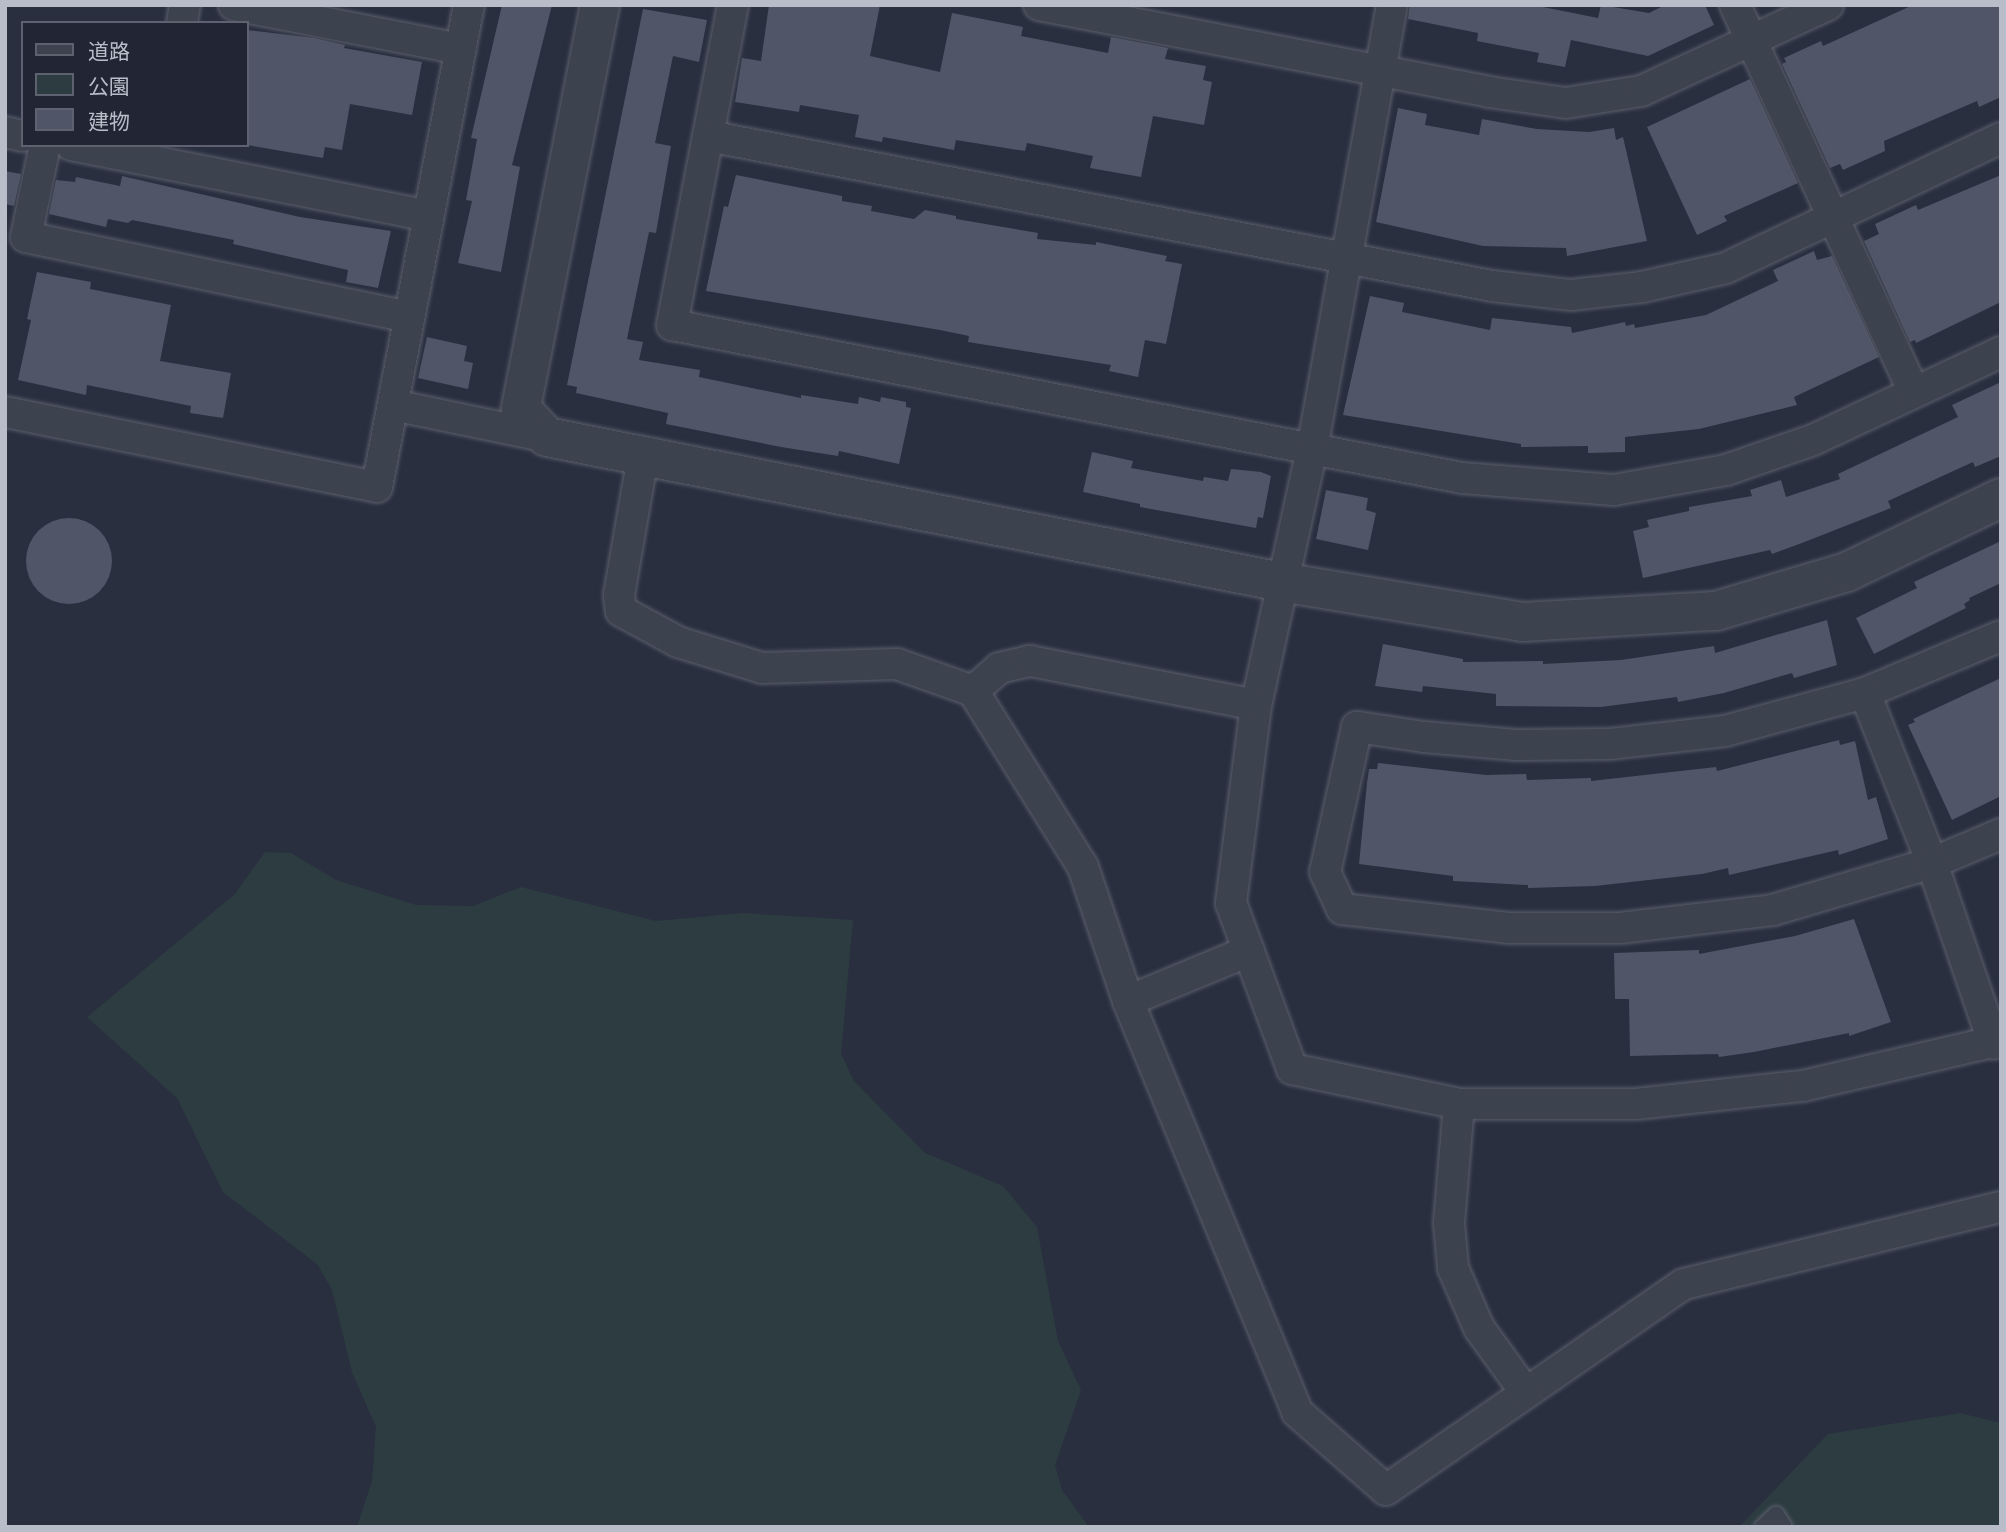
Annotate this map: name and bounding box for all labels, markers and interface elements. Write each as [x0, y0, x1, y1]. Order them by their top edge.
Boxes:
legend [21, 21, 248, 147]
text: 道路 [88, 39, 130, 65]
text: 公園 [88, 74, 130, 100]
text: 建物 [88, 109, 130, 135]

